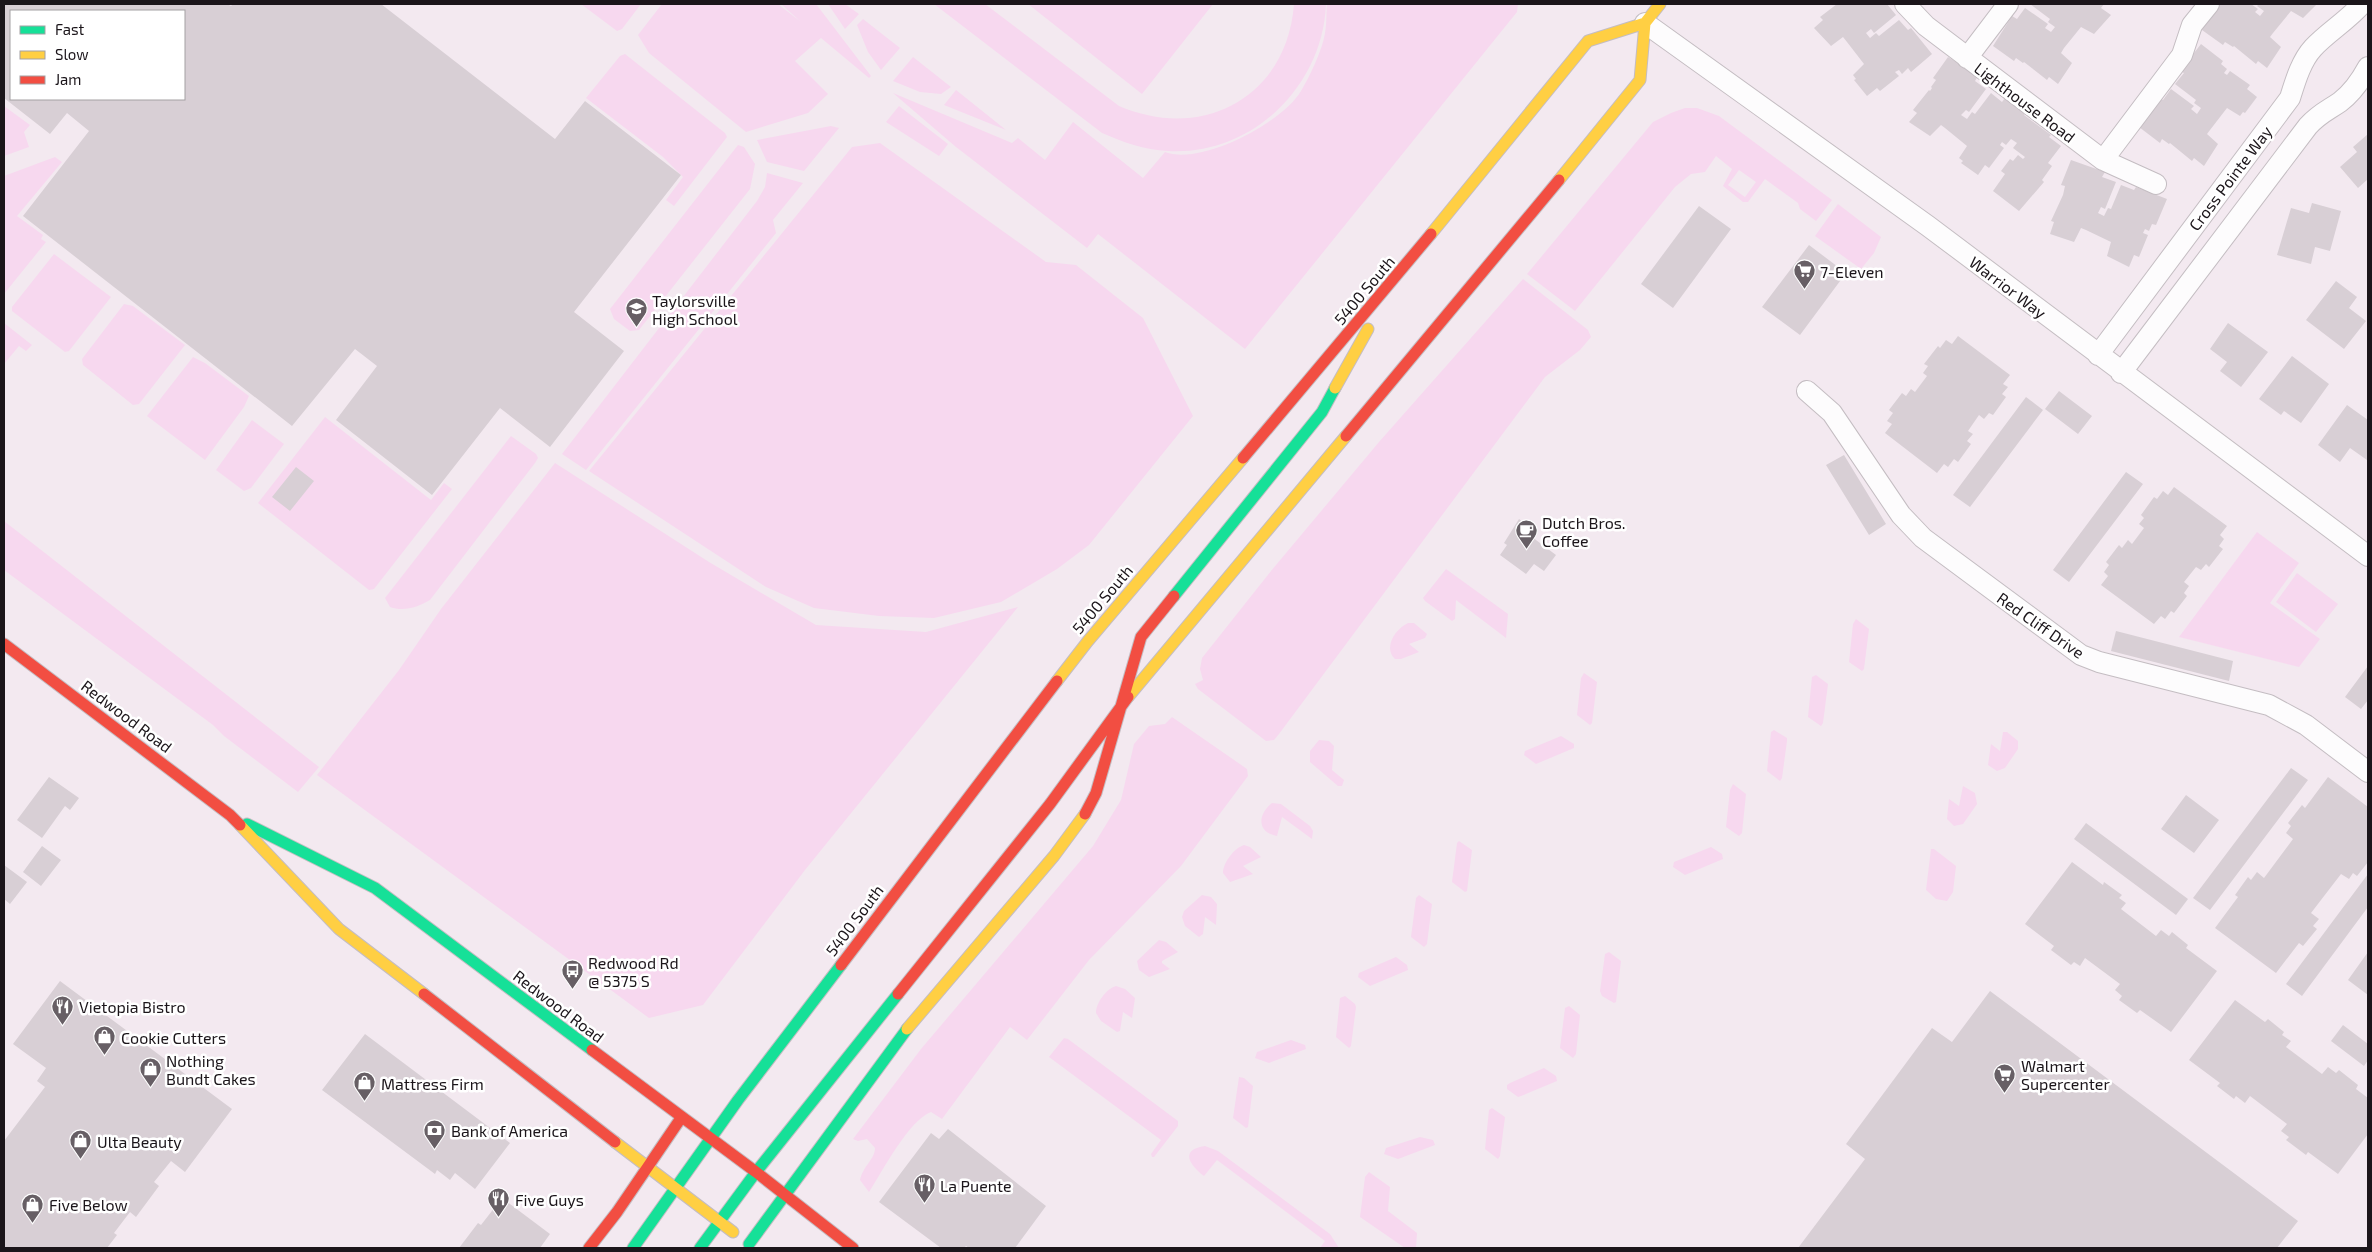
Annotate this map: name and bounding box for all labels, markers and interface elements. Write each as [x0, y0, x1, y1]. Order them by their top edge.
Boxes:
legend [10, 10, 185, 100]
text: Fast [55, 20, 85, 38]
text: Slow [55, 45, 89, 63]
street label: Lighthouse Road [1971, 58, 2079, 146]
text: Jam [55, 70, 81, 88]
street label: Cross Pointe Way [2184, 121, 2276, 234]
street label: 5400 South [1330, 252, 1398, 328]
street label: Warrior Way [1966, 252, 2051, 322]
supermarket icon: 7-Eleven [1792, 259, 1816, 290]
place label: 7-Eleven [1820, 262, 1884, 281]
place label: Taylorsville High School [652, 291, 738, 328]
school or university icon: Taylorsville High School [624, 297, 648, 328]
place label: Dutch Bros. Coffee [1542, 513, 1626, 550]
cafe icon: Dutch Bros. Coffee [1514, 519, 1538, 550]
street label: 5400 South [1068, 561, 1136, 637]
street label: Red Cliff Drive [1994, 588, 2088, 662]
street label: Redwood Road [78, 676, 176, 756]
street label: 5400 South [821, 881, 887, 959]
place label: Redwood Rd @ 5375 S [588, 953, 679, 990]
bus stop icon: Redwood Rd @ 5375 S [560, 959, 584, 990]
street label: Redwood Road [510, 966, 608, 1046]
restaurant icon: Vietopia Bistro [51, 994, 75, 1025]
place label: Vietopia Bistro [79, 997, 186, 1016]
shop icon: Cookie Cutters [93, 1025, 117, 1056]
place label: Cookie Cutters [121, 1028, 226, 1047]
place label: Nothing Bundt Cakes [166, 1051, 256, 1088]
place label: Walmart Supercenter [2021, 1056, 2110, 1093]
shop icon: Nothing Bundt Cakes [138, 1057, 162, 1088]
supermarket icon: Walmart Supercenter [1993, 1062, 2017, 1093]
shop icon: Mattress Firm [353, 1071, 377, 1102]
place label: Mattress Firm [381, 1074, 484, 1093]
bank icon: Bank of America [423, 1118, 447, 1149]
place label: Bank of America [451, 1121, 568, 1140]
shop icon: Ulta Beauty [69, 1129, 93, 1160]
place label: Ulta Beauty [97, 1132, 182, 1151]
restaurant icon: La Puente [912, 1173, 936, 1204]
place label: La Puente [940, 1176, 1012, 1195]
restaurant icon: Five Guys [487, 1187, 511, 1218]
place label: Five Guys [515, 1190, 584, 1209]
shop icon: Five Below [21, 1192, 45, 1223]
place label: Five Below [49, 1195, 128, 1214]

